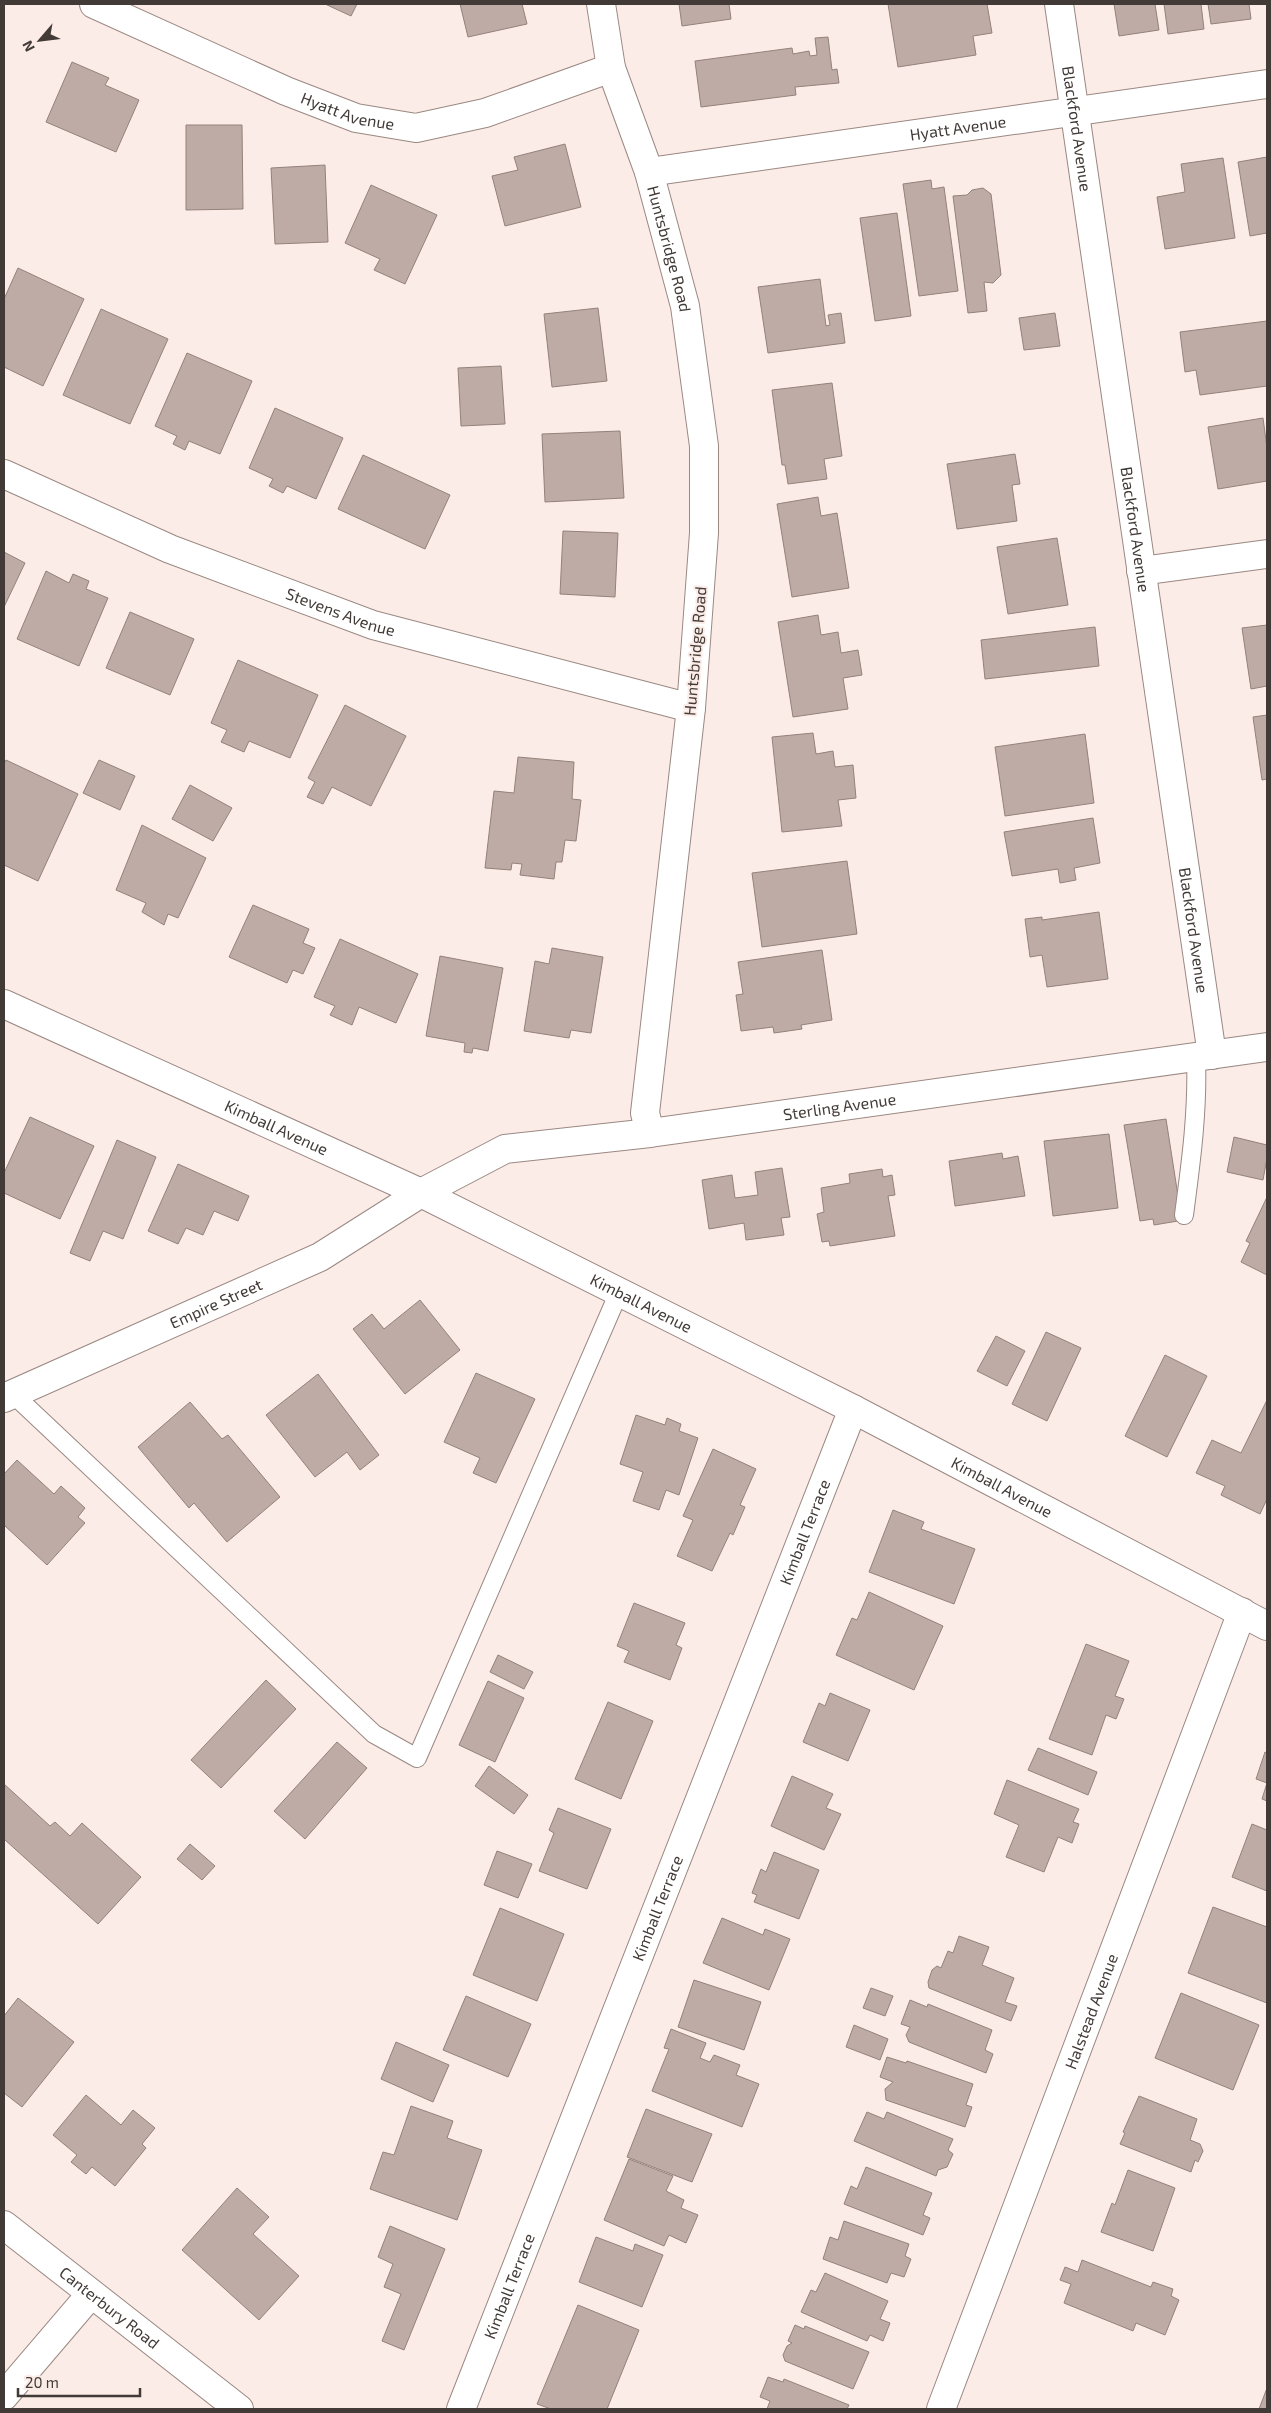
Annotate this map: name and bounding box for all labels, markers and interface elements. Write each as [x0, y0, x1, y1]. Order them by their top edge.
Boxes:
north arrow [15, 15, 65, 65]
text: N [18, 38, 38, 55]
street label: Blackford Avenue [1059, 65, 1096, 193]
street label: Hyatt Avenue [298, 88, 396, 133]
street label: Hyatt Avenue [908, 111, 1007, 144]
street label: Huntsbridge Road [644, 183, 696, 313]
street label: Blackford Avenue [1117, 465, 1155, 593]
street label: Stevens Avenue [283, 583, 397, 639]
street label: Huntsbridge Road [679, 585, 710, 716]
street label: Blackford Avenue [1176, 866, 1213, 994]
street label: Sterling Avenue [782, 1089, 897, 1123]
street label: Kimball Avenue [222, 1095, 331, 1159]
street label: Kimball Avenue [587, 1269, 695, 1336]
street label: Empire Street [167, 1274, 265, 1332]
street label: Kimball Avenue [948, 1452, 1056, 1521]
street label: Kimball Terrace [775, 1476, 834, 1587]
street label: Kimball Terrace [628, 1852, 686, 1963]
street label: Halstead Avenue [1060, 1951, 1121, 2072]
street label: Kimball Terrace [479, 2230, 538, 2341]
street label: Canterbury Road [56, 2262, 164, 2352]
scale bar [18, 2366, 140, 2398]
text: 20 m [25, 2373, 59, 2391]

